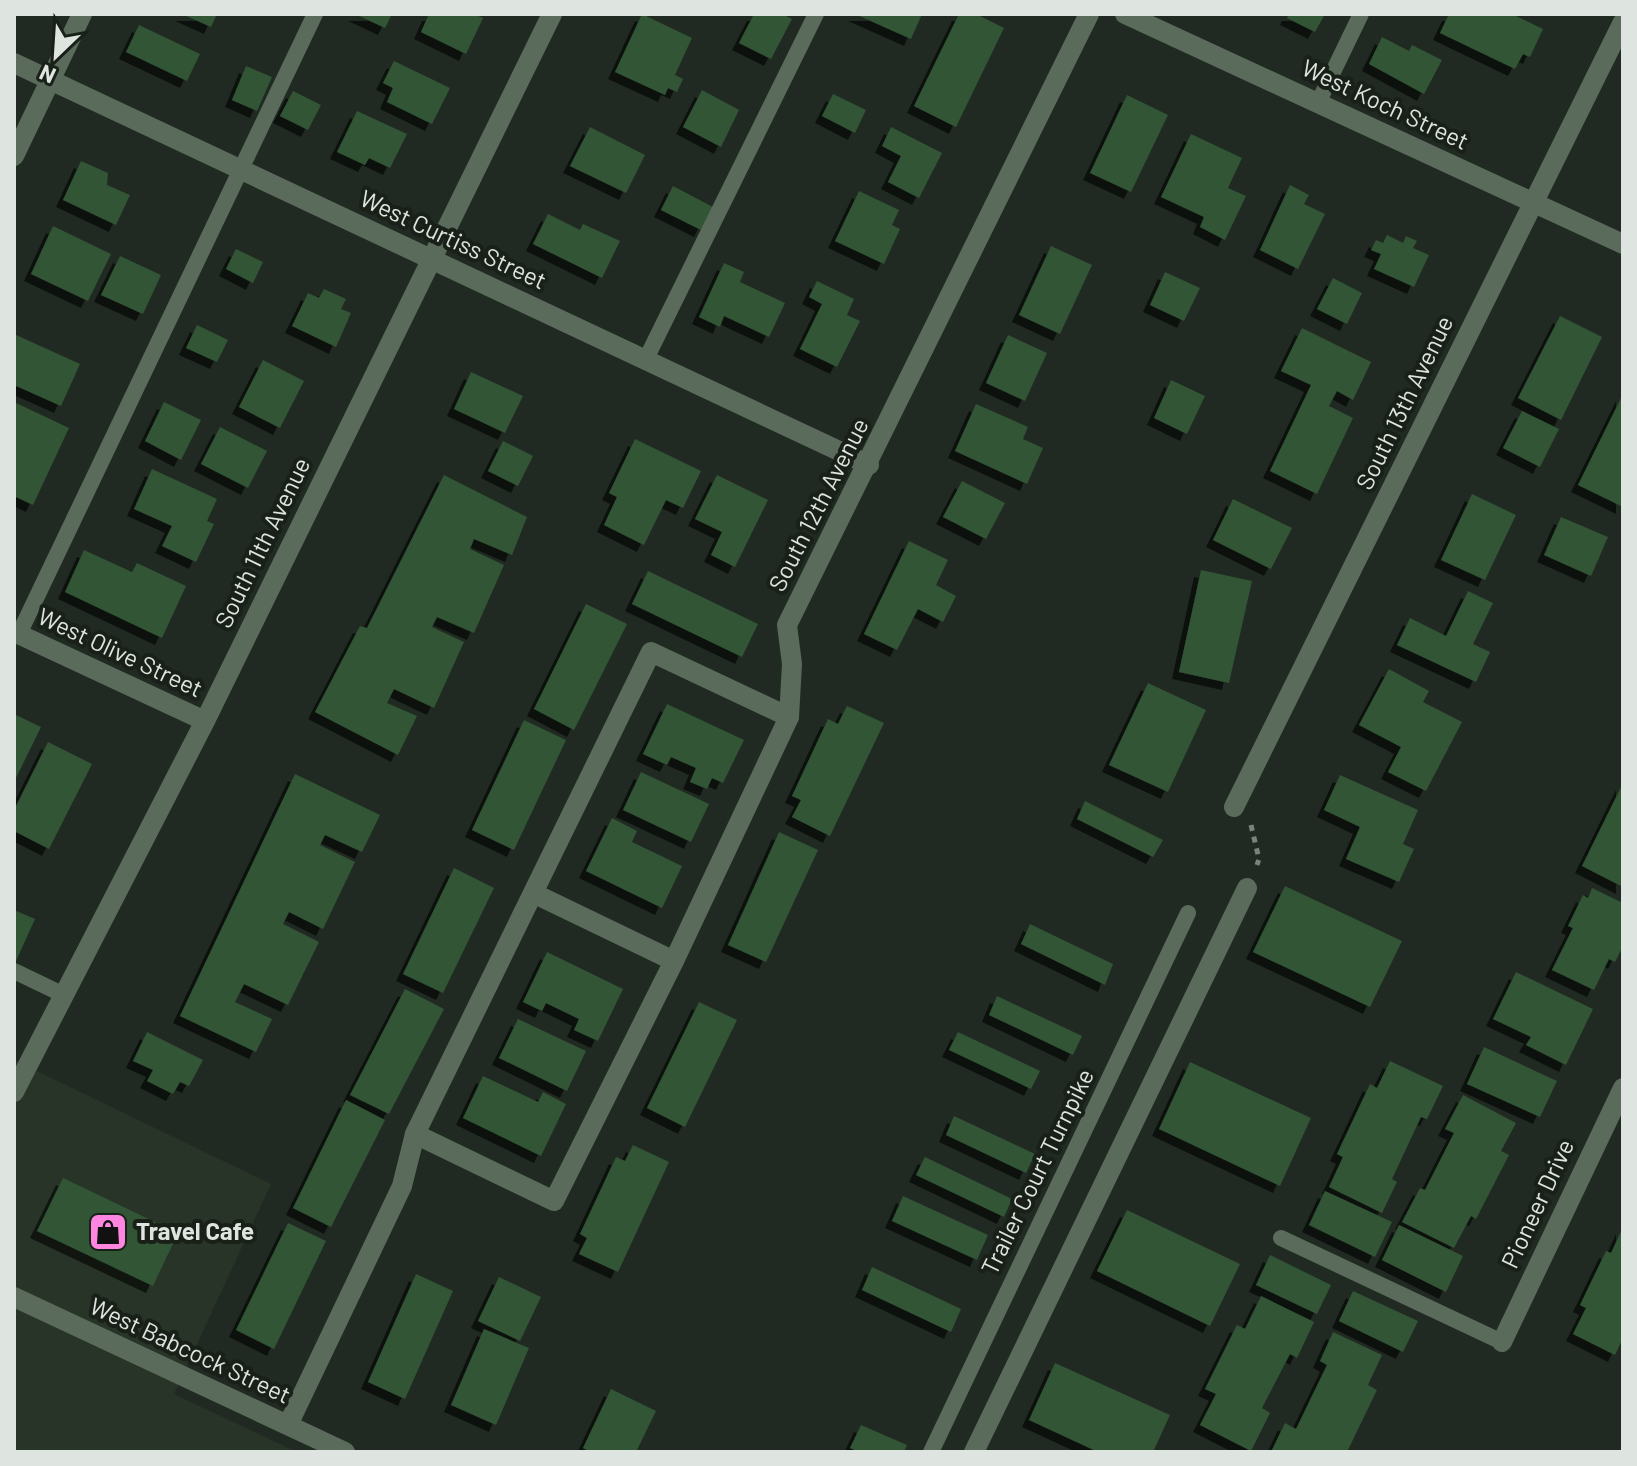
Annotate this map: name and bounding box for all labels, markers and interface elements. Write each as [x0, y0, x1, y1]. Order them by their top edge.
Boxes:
north arrow [16, 16, 96, 96]
street label: West Koch Street [1298, 52, 1474, 155]
text: N [35, 60, 59, 90]
street label: West Curtiss Street [356, 183, 551, 294]
street label: South 13th Avenue [1349, 311, 1458, 494]
street label: South 12th Avenue [762, 413, 874, 596]
street label: South 11th Avenue [208, 452, 315, 632]
street label: West Olive Street [34, 601, 208, 702]
street label: Trailer Court Turnpike [974, 1064, 1099, 1279]
street label: Pioneer Drive [1494, 1134, 1579, 1272]
shop icon: Travel Cafe [87, 1211, 129, 1253]
place label: Travel Cafe [136, 1216, 254, 1245]
street label: West Babcock Street [86, 1290, 296, 1409]

